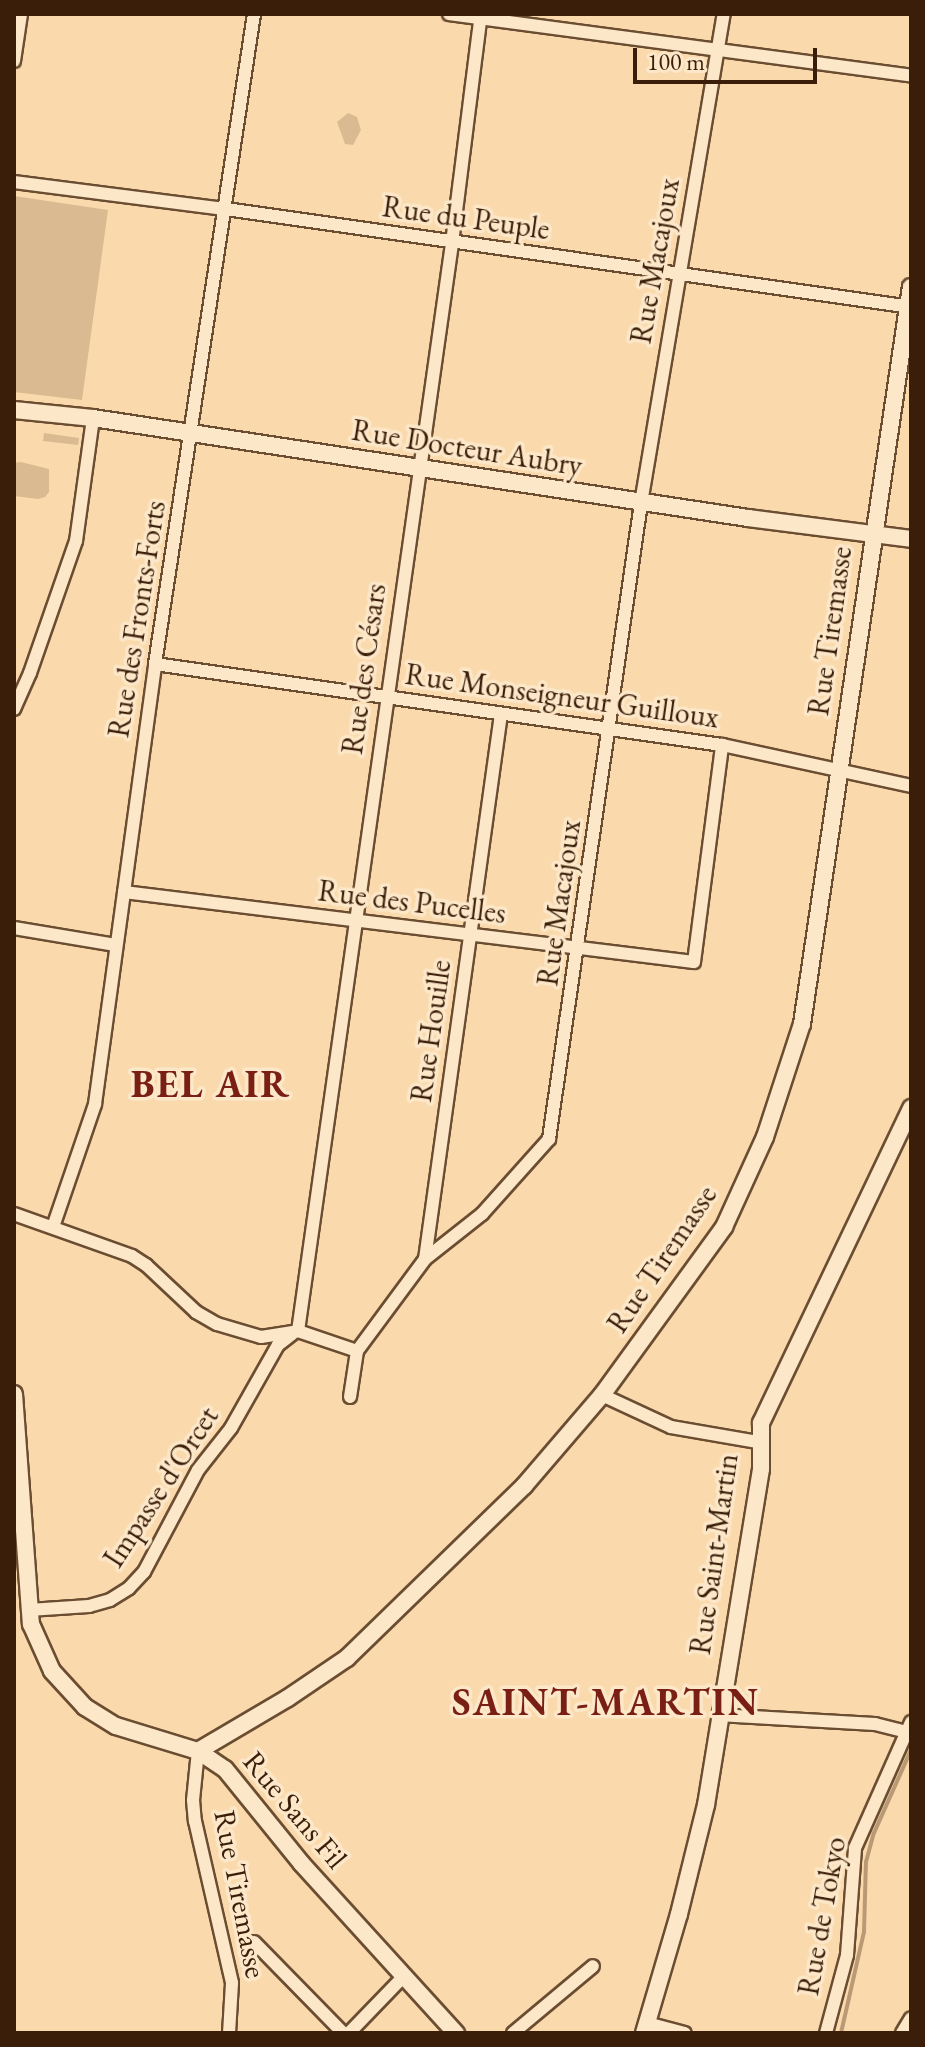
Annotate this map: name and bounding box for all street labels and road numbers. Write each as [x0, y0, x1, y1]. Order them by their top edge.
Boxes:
street label: Rue Macajoux [623, 176, 687, 346]
street label: Rue du Peuple [380, 188, 552, 248]
street label: Rue Docteur Aubry [349, 412, 585, 484]
street label: Rue des Fronts-Forts [101, 498, 173, 740]
street label: Rue Tiremasse [800, 544, 860, 718]
street label: Rue des Césars [334, 581, 394, 757]
street label: Rue Monseigneur Guilloux [403, 656, 721, 736]
street label: Rue Macajoux [530, 818, 588, 988]
street label: Rue des Pucelles [316, 873, 508, 931]
street label: Rue Houille [403, 958, 459, 1104]
street label: Rue Tiremasse [599, 1178, 725, 1340]
street label: Impasse d'Orcet [96, 1400, 226, 1574]
street label: Rue Saint-Martin [682, 1451, 746, 1657]
street label: Rue Sans Fil [235, 1744, 355, 1876]
street label: Rue Tiremasse [206, 1807, 274, 1981]
street label: Rue de Tokyo [790, 1834, 854, 1998]

